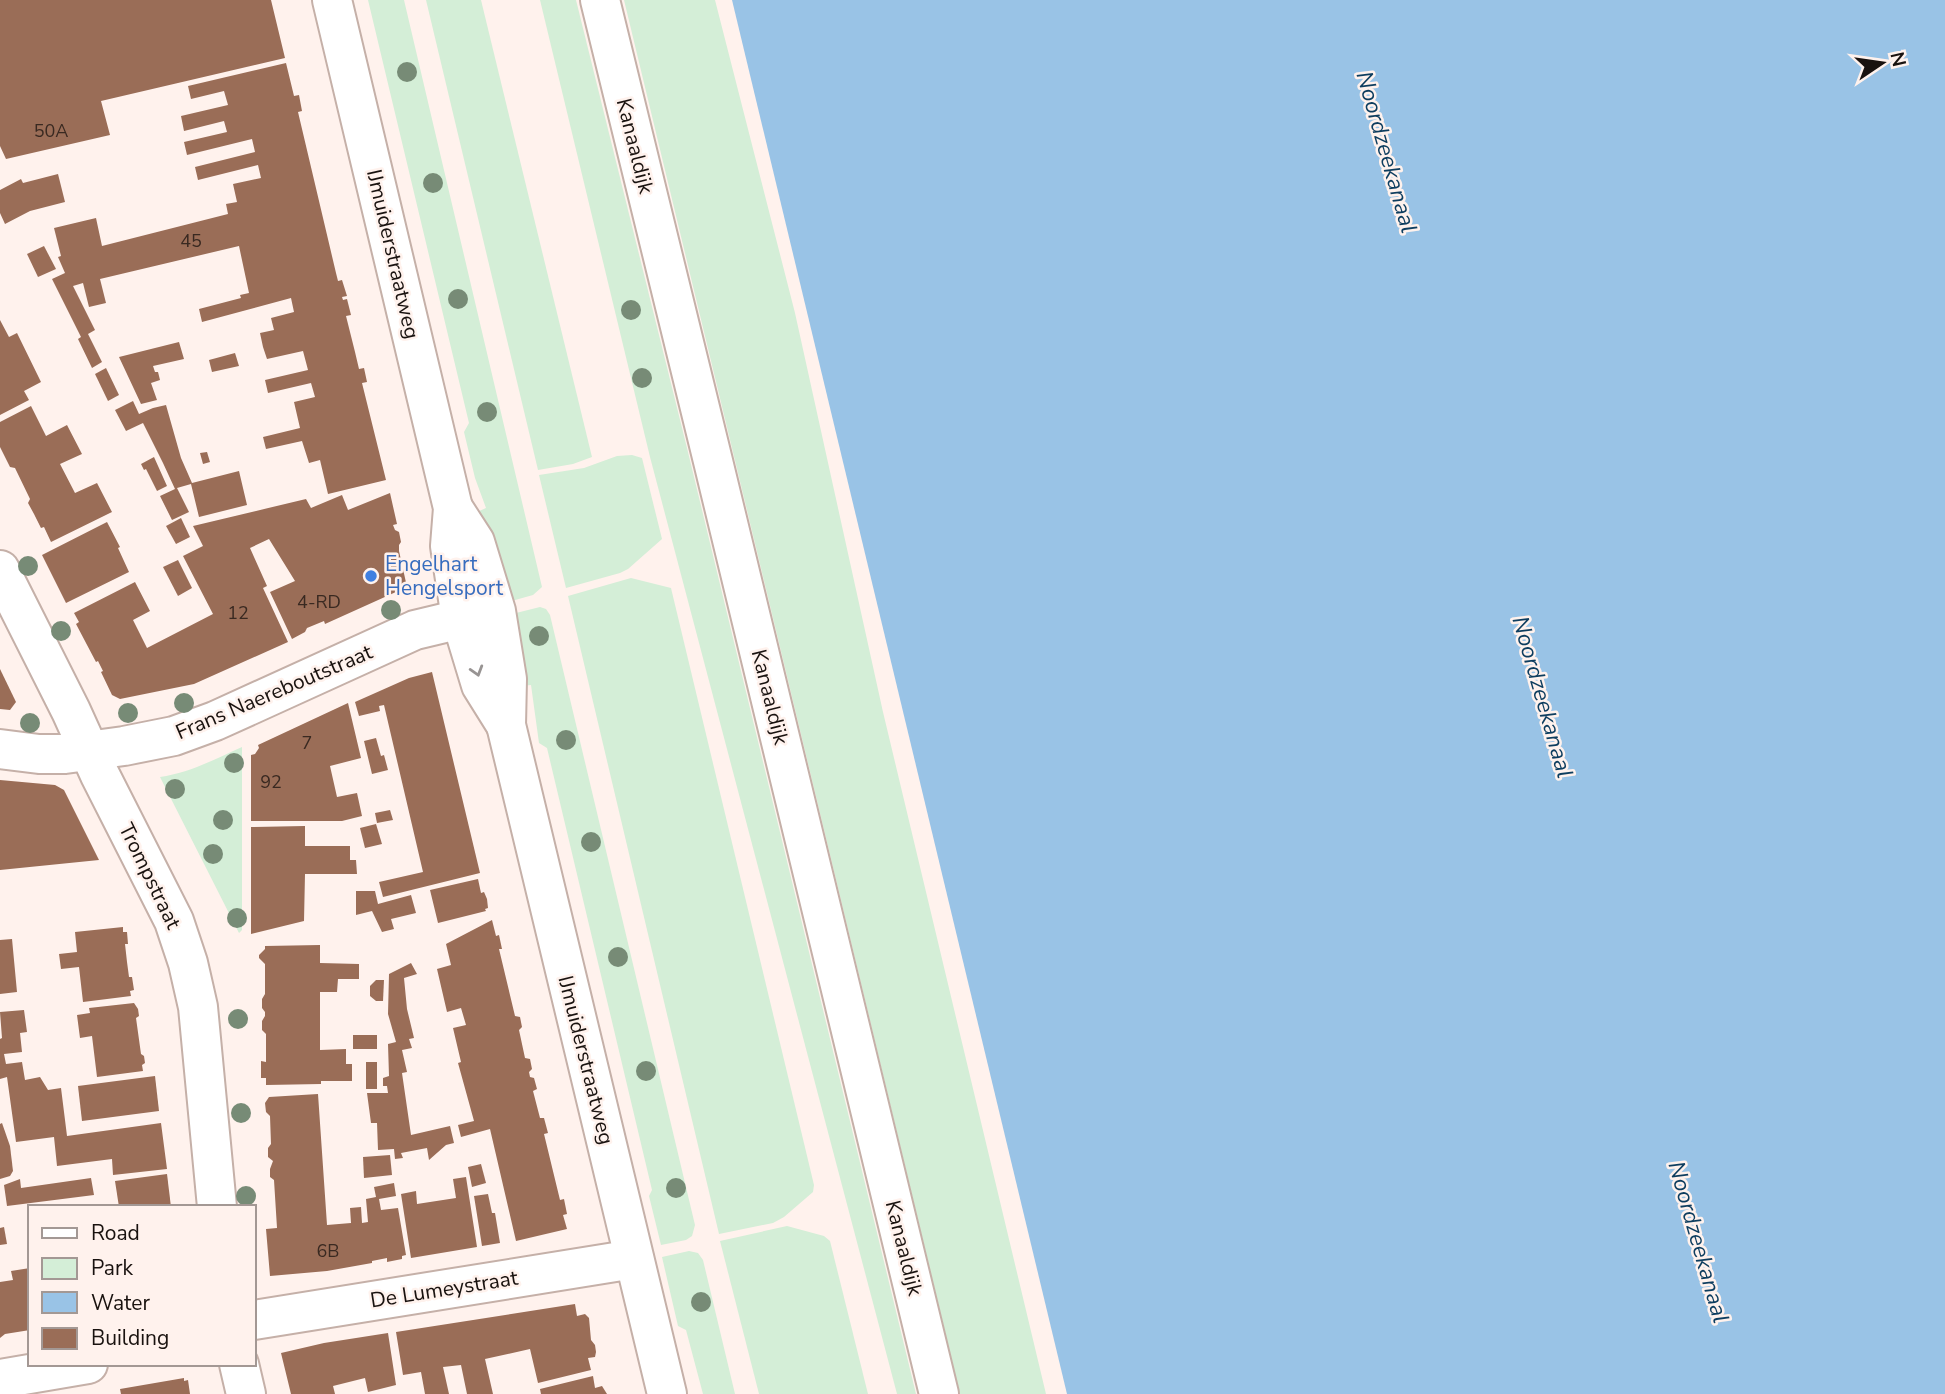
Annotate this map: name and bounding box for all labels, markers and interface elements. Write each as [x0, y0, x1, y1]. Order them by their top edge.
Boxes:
north arrow [1847, 28, 1917, 98]
text: N [1883, 50, 1912, 69]
water label: Noordzeekanaal [1349, 68, 1424, 237]
street label: Kanaaldijk [610, 95, 660, 197]
house number: 50A [34, 119, 68, 143]
street label: IJmuiderstraatweg [360, 167, 426, 341]
house number: 45 [180, 229, 202, 253]
place label: Engelhart Hengelsport [385, 550, 504, 602]
marker: Engelhart Hengelsport [363, 568, 379, 584]
house number: 4-RD [297, 590, 341, 614]
house number: 12 [227, 601, 249, 625]
water label: Noordzeekanaal [1505, 613, 1580, 782]
street label: Frans Naereboutstraat [171, 638, 377, 746]
street label: Kanaaldijk [745, 646, 795, 748]
one-way arrow [469, 664, 483, 677]
house number: 7 [302, 731, 312, 755]
house number: 92 [260, 770, 282, 794]
street label: Trompstraat [112, 818, 188, 934]
street label: IJmuiderstraatweg [551, 973, 621, 1147]
water label: Noordzeekanaal [1661, 1158, 1736, 1327]
street label: Kanaaldijk [879, 1197, 929, 1299]
legend [28, 1205, 256, 1366]
text: Road [91, 1219, 140, 1247]
house number: 6B [317, 1239, 339, 1263]
text: Park [91, 1254, 133, 1282]
street label: De Lumeystraat [368, 1263, 520, 1314]
text: Water [91, 1289, 150, 1317]
text: Building [91, 1324, 169, 1352]

